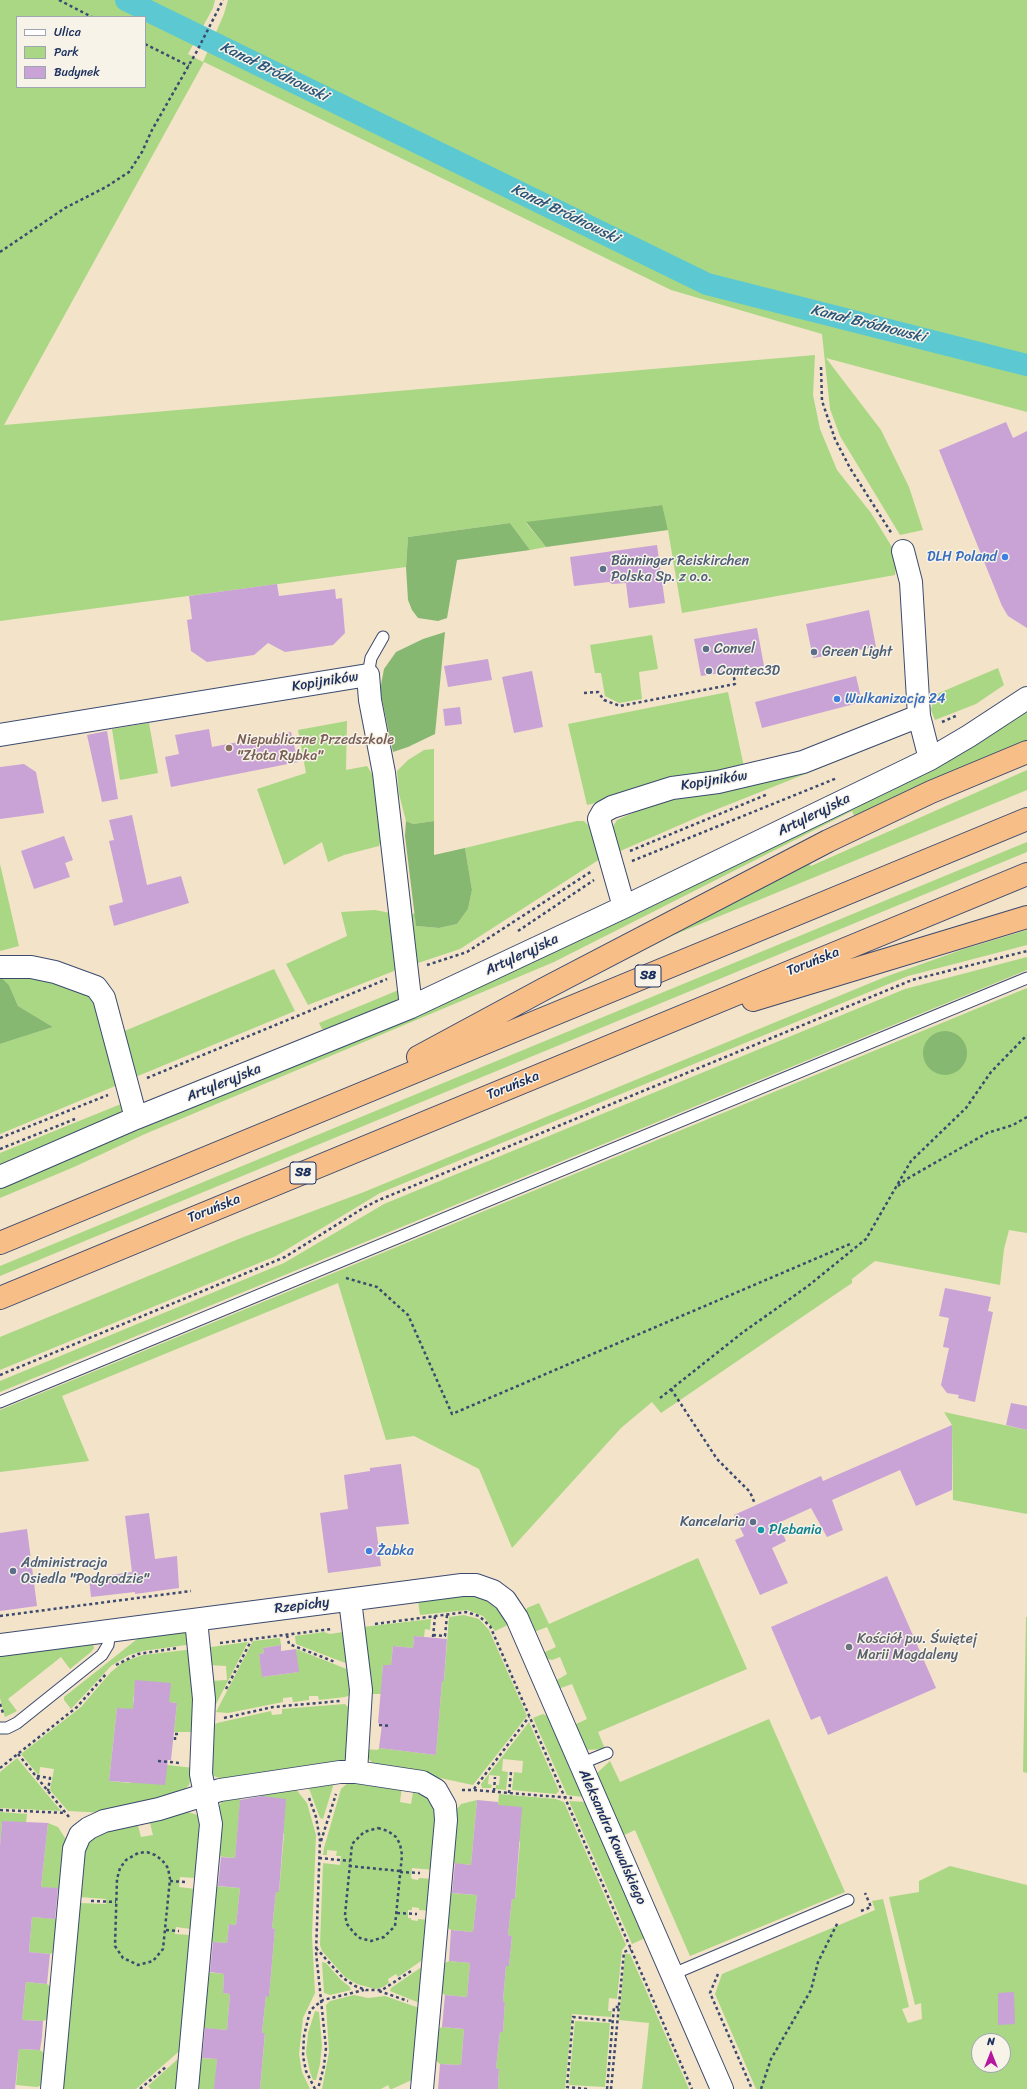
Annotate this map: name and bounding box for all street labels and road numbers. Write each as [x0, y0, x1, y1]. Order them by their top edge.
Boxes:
street label: Kopijników [291, 668, 359, 696]
street label: Kopijników [680, 767, 748, 795]
street label: Artyleryjska [775, 790, 853, 840]
street label: Artyleryjska [483, 931, 561, 979]
street label: Toruńska [784, 944, 842, 980]
road number: S8 [635, 965, 661, 987]
street label: Artyleryjska [184, 1060, 264, 1106]
street label: Toruńska [484, 1068, 542, 1104]
road number: S8 [290, 1162, 316, 1184]
street label: Toruńska [185, 1191, 243, 1227]
street label: Rzepichy [274, 1594, 330, 1618]
street label: Aleksandra Kowalskiego [575, 1767, 649, 1907]

